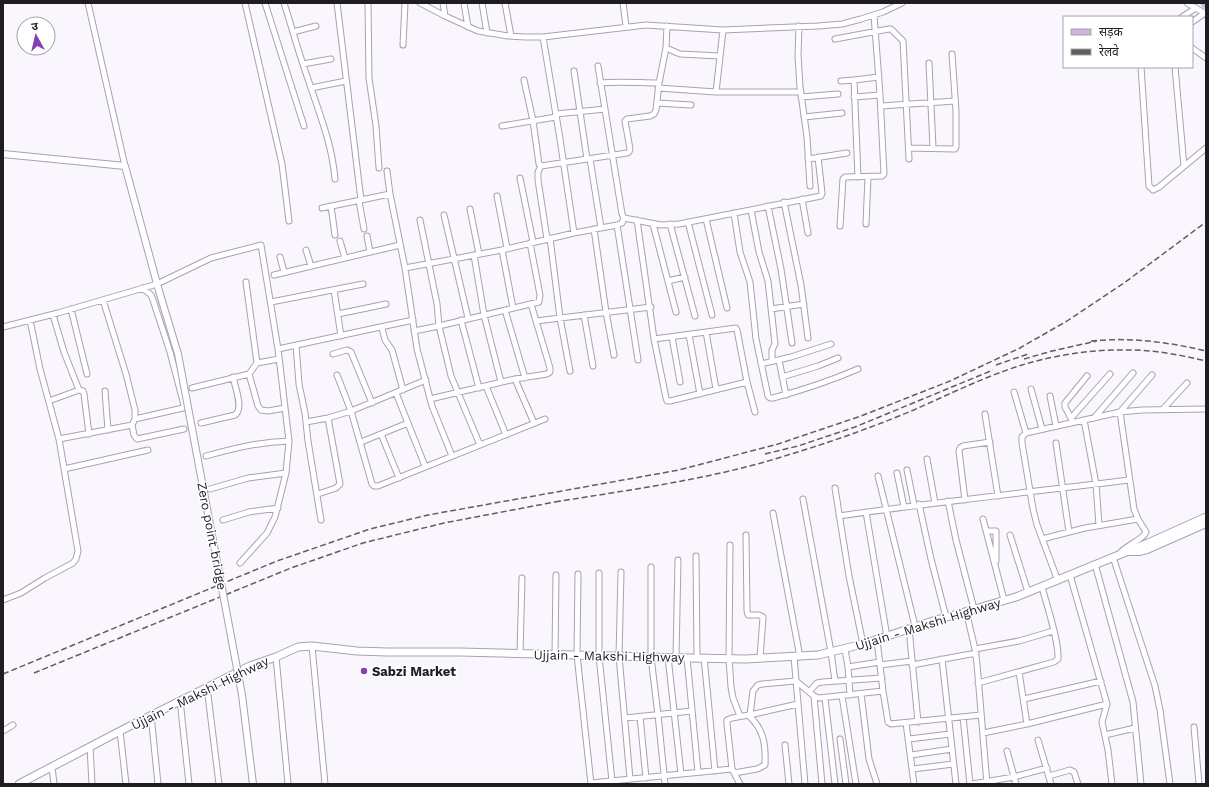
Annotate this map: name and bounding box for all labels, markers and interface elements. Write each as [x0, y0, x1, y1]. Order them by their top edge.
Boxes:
north arrow [16, 16, 56, 56]
legend [1063, 16, 1193, 68]
text: उ [31, 20, 39, 33]
text: सड़क [1099, 25, 1124, 39]
text: रेलवे [1099, 44, 1119, 59]
street label: Zero point bridge [194, 481, 230, 591]
street label: Ujjain - Makshi Highway [854, 595, 1003, 653]
street label: Ujjain - Makshi Highway [533, 647, 685, 665]
street label: Ujjain - Makshi Highway [129, 653, 271, 733]
place label: Sabzi Market [372, 664, 456, 679]
marker: Sabzi Market [359, 666, 369, 676]

